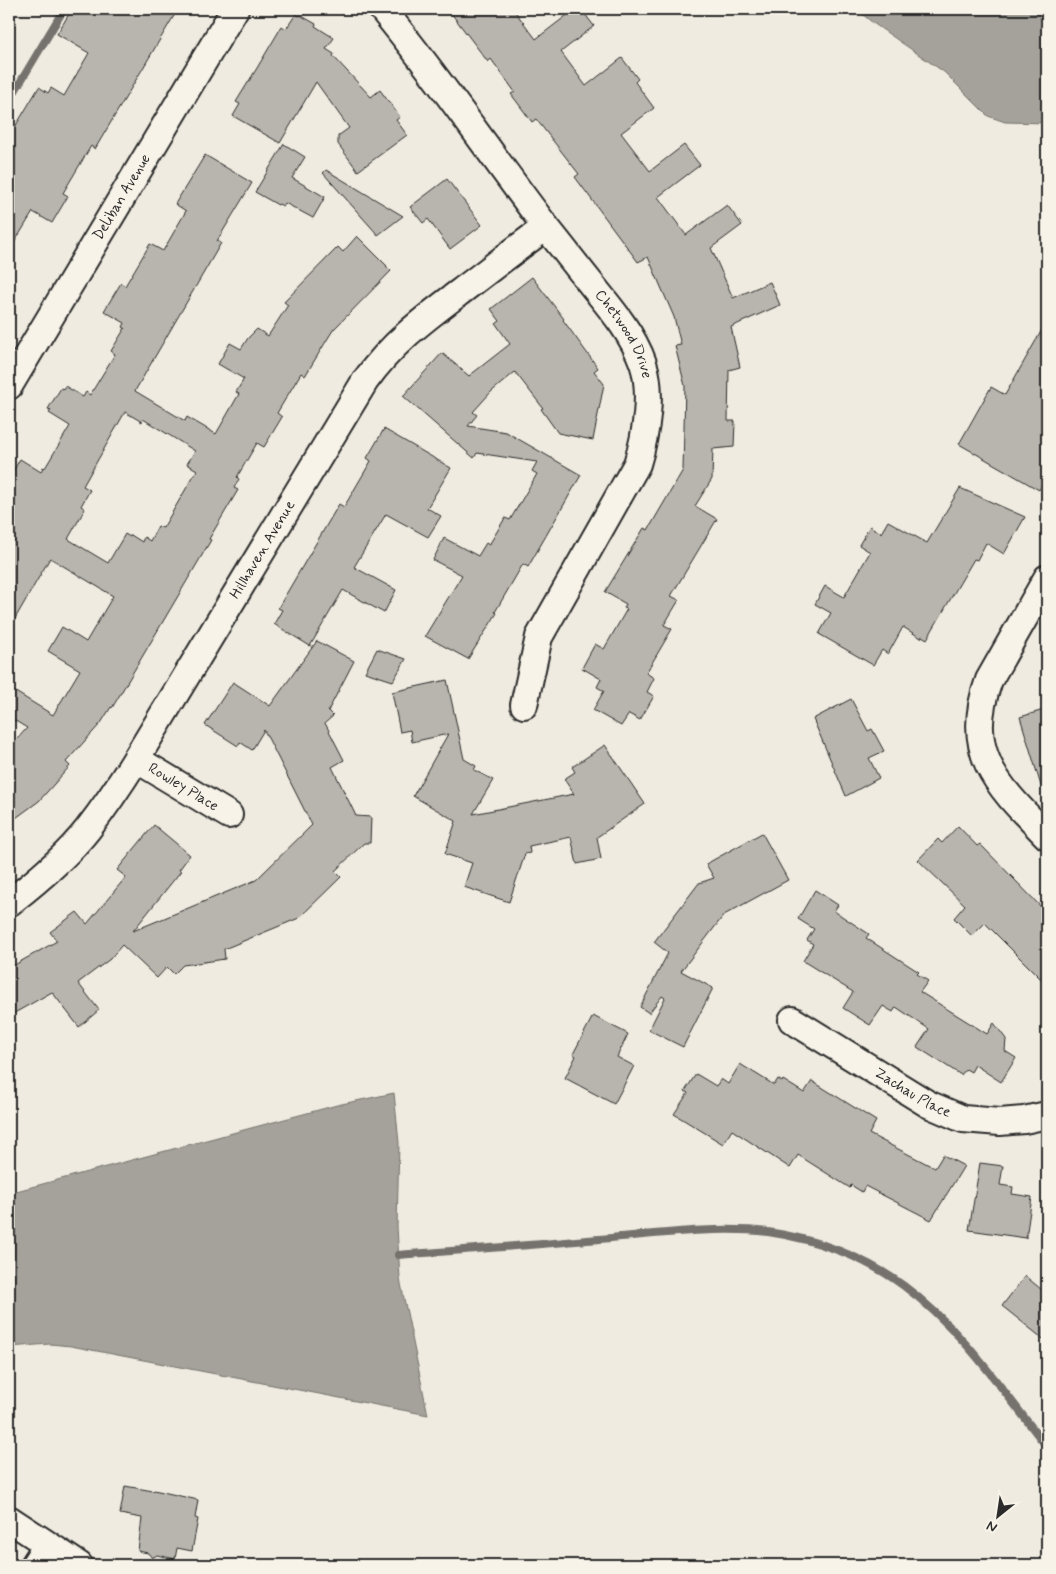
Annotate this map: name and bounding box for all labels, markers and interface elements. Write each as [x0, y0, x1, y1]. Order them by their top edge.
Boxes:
street label: Deliban Avenue [89, 150, 156, 244]
street label: Chetwood Drive [590, 286, 657, 380]
street label: Hillhaven Avenue [225, 497, 300, 603]
street label: Rowley Place [144, 758, 222, 816]
street label: Zachau Place [870, 1063, 954, 1123]
north arrow [974, 1492, 1024, 1542]
text: N [983, 1516, 1001, 1537]

